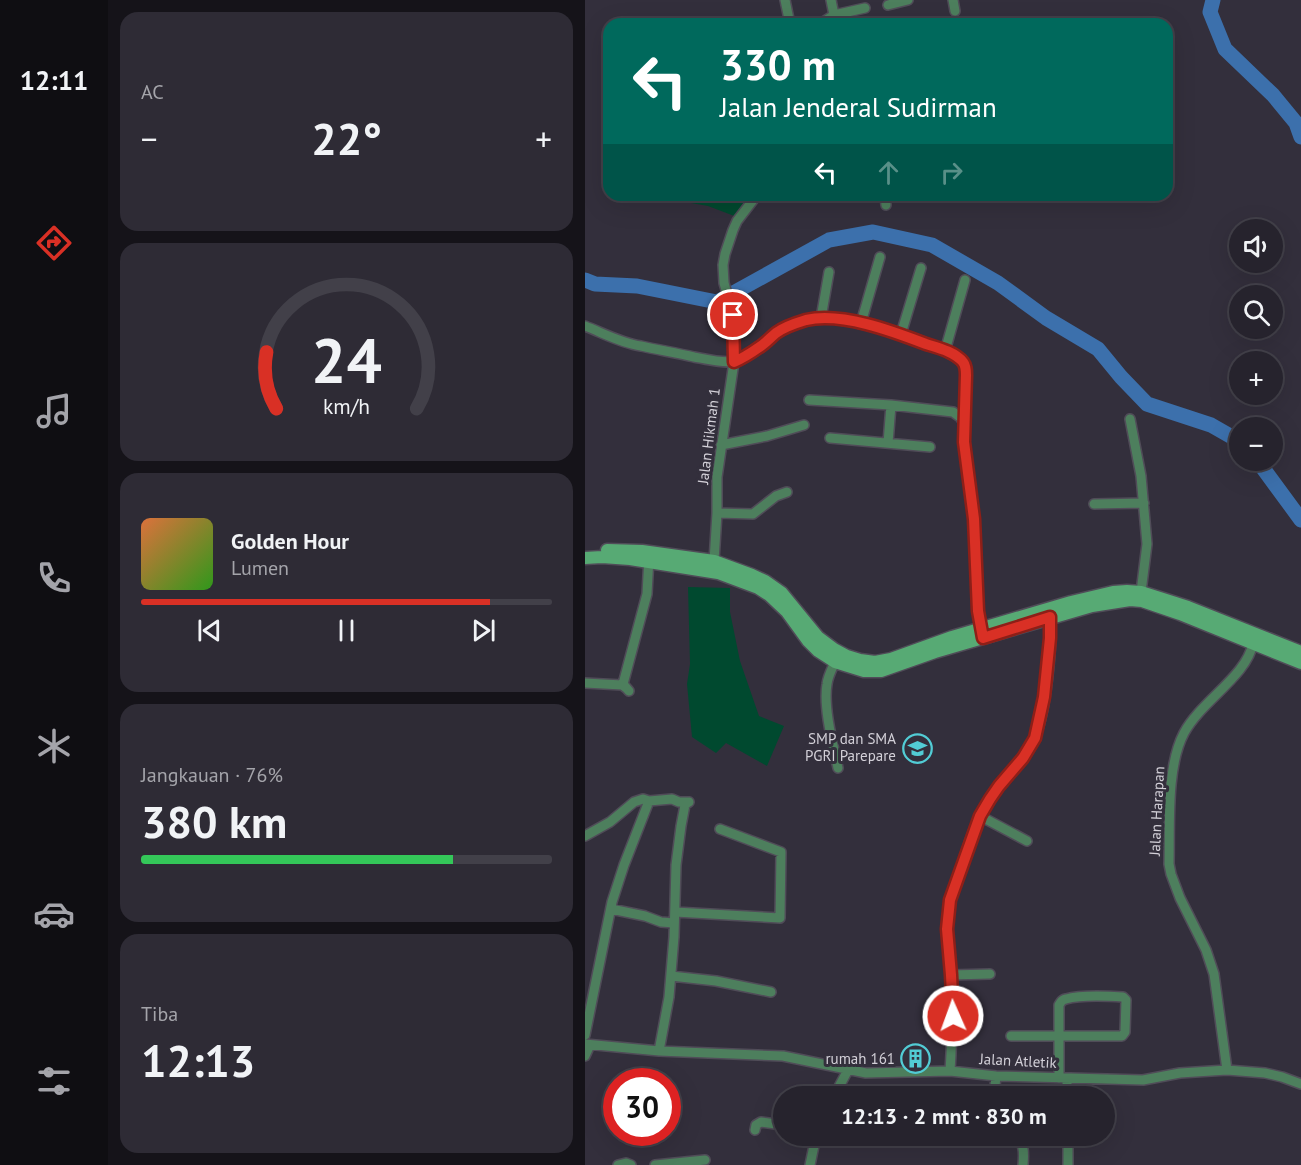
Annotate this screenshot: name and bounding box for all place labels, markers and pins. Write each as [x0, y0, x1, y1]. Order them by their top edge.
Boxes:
pin [707, 289, 758, 340]
place label: SMP dan SMA PGRI Parepare [805, 729, 896, 765]
school or university icon: SMP dan SMA PGRI Parepare [901, 732, 933, 764]
building icon: rumah 161 [900, 1043, 932, 1075]
place label: rumah 161 [825, 1049, 895, 1068]

